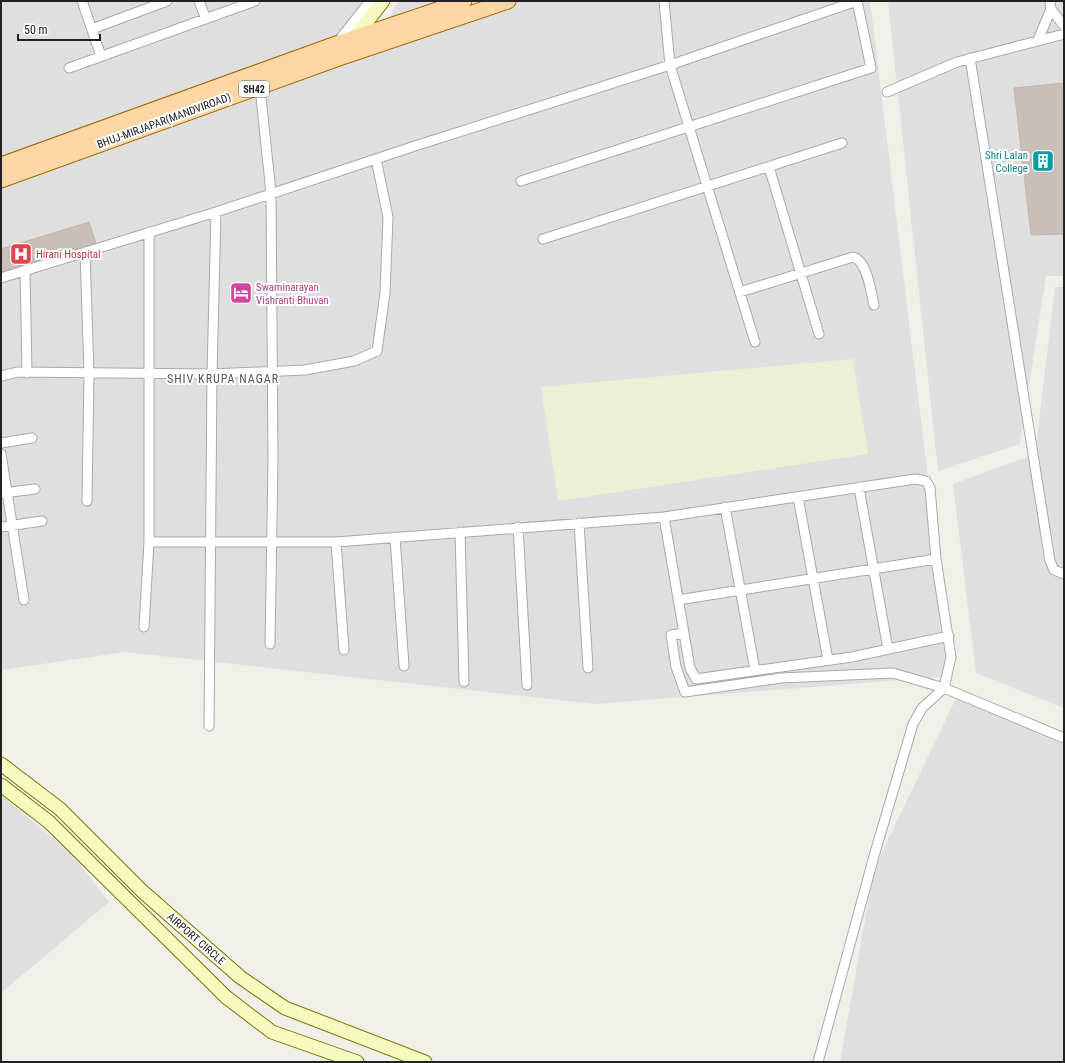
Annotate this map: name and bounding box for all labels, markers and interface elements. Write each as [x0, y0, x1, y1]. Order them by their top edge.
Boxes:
scale bar [18, 16, 100, 42]
text: 50 m [24, 23, 48, 37]
road number: SH42 [239, 81, 269, 97]
street label: BHUJ-MIRJAPAR(MANDVIROAD) [95, 91, 233, 151]
building icon: Shri Lalan College [1030, 148, 1056, 174]
place label: Shri Lalan College [985, 149, 1028, 175]
hospital icon: Hirani Hospital [8, 241, 34, 267]
place label: Hirani Hospital [36, 248, 101, 261]
hotel icon: Swaminarayan Vishranti Bhuvan [228, 280, 254, 306]
place label: Swaminarayan Vishranti Bhuvan [256, 281, 329, 307]
district label: SHIV KRUPA NAGAR [167, 372, 279, 386]
street label: AIRPORT CIRCLE [164, 910, 228, 968]

